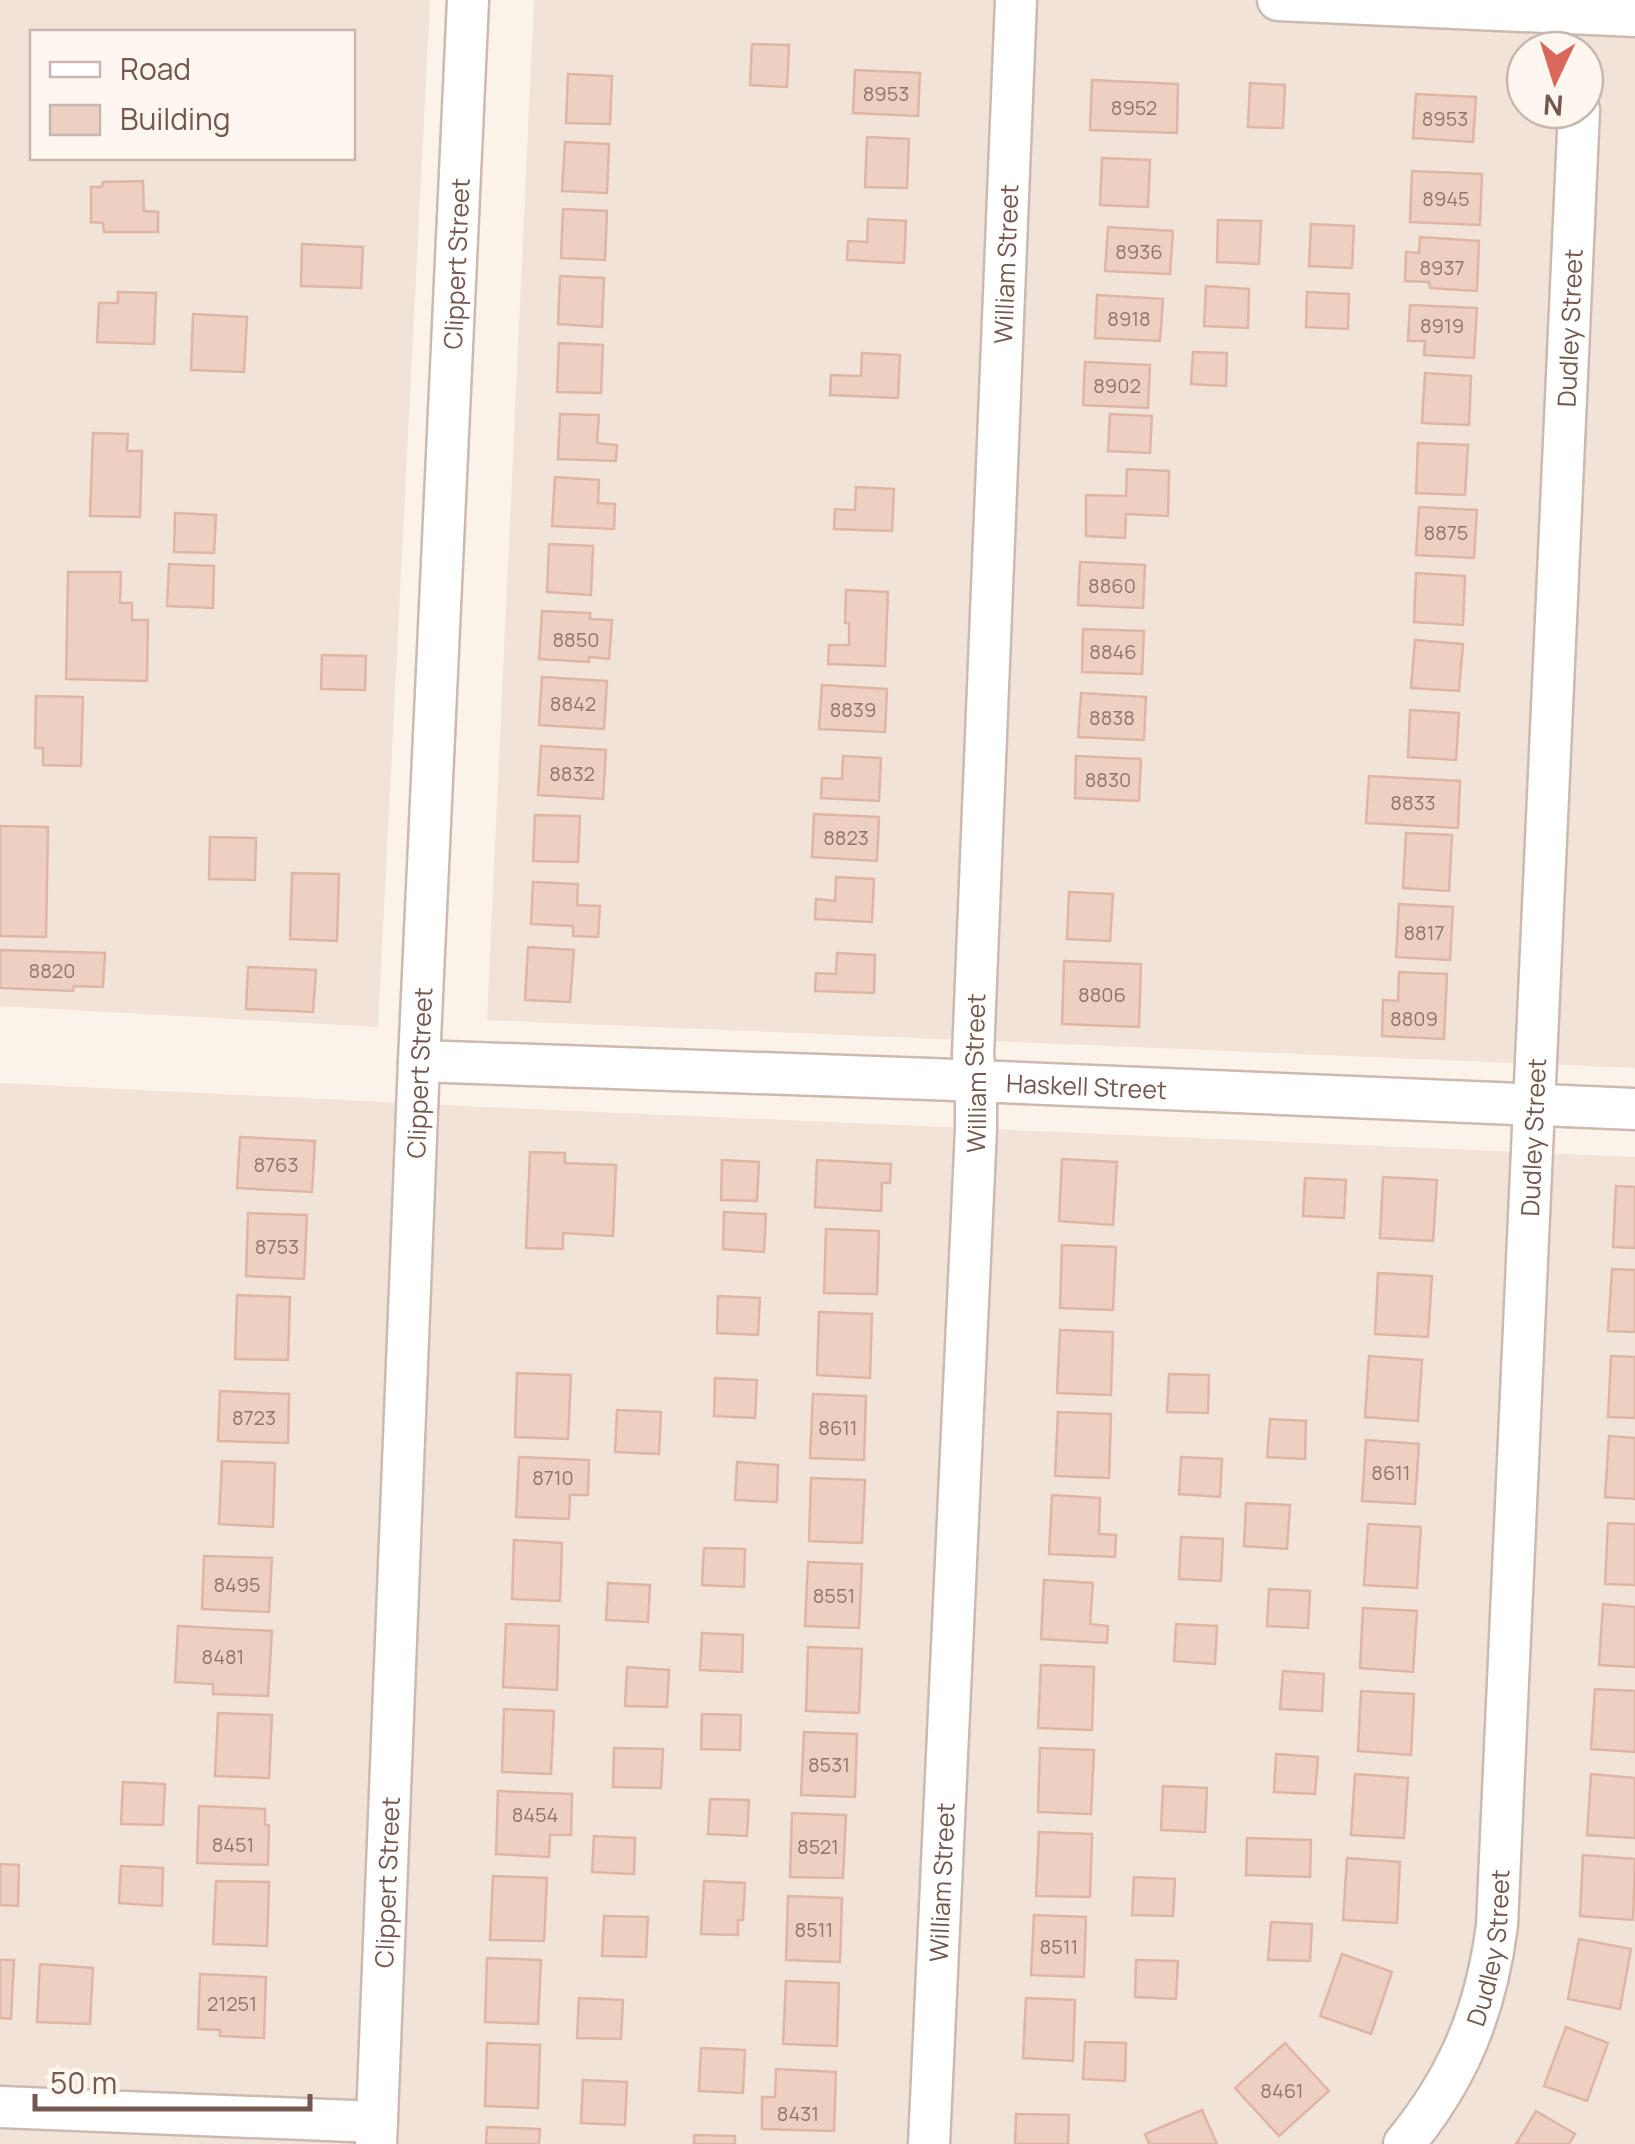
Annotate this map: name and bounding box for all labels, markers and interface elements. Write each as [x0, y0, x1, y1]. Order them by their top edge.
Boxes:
legend [30, 30, 355, 160]
north arrow [1505, 30, 1605, 130]
text: Road [120, 48, 191, 89]
house number: 8953 [863, 80, 909, 107]
text: N [1542, 86, 1565, 126]
house number: 8952 [1111, 94, 1157, 121]
text: Building [120, 98, 231, 139]
house number: 8953 [1422, 105, 1468, 132]
street label: Clippert Street [434, 177, 477, 350]
street label: William Street [985, 183, 1026, 344]
house number: 8945 [1422, 185, 1470, 212]
house number: 8936 [1115, 238, 1163, 265]
street label: Dudley Street [1548, 248, 1590, 408]
house number: 8937 [1419, 254, 1465, 281]
house number: 8918 [1107, 305, 1151, 332]
house number: 8919 [1420, 312, 1464, 339]
house number: 8902 [1093, 372, 1141, 399]
house number: 8875 [1424, 519, 1468, 546]
house number: 8860 [1088, 572, 1136, 599]
house number: 8850 [553, 626, 599, 653]
house number: 8846 [1089, 638, 1137, 665]
house number: 8842 [550, 690, 596, 717]
house number: 8839 [830, 696, 876, 723]
house number: 8838 [1089, 704, 1135, 731]
house number: 8832 [549, 760, 595, 787]
house number: 8830 [1085, 766, 1131, 793]
house number: 8833 [1390, 789, 1436, 816]
house number: 8823 [823, 824, 869, 851]
house number: 8817 [1403, 919, 1445, 946]
house number: 8820 [29, 957, 75, 984]
house number: 8806 [1078, 981, 1126, 1008]
street label: Clippert Street [398, 986, 440, 1159]
street label: William Street [955, 993, 994, 1154]
house number: 8809 [1390, 1005, 1438, 1032]
street label: Dudley Street [1512, 1057, 1554, 1217]
street label: Haskell Street [1005, 1065, 1168, 1107]
house number: 8763 [253, 1151, 299, 1178]
house number: 8753 [255, 1233, 299, 1260]
house number: 8723 [232, 1404, 276, 1431]
house number: 8611 [818, 1414, 858, 1441]
house number: 8611 [1371, 1459, 1411, 1486]
house number: 8710 [532, 1464, 574, 1491]
house number: 8495 [213, 1571, 261, 1598]
house number: 8551 [813, 1582, 855, 1609]
house number: 8481 [202, 1643, 244, 1670]
house number: 8531 [808, 1751, 850, 1778]
street label: Clippert Street [366, 1796, 407, 1969]
house number: 8454 [512, 1801, 558, 1828]
street label: William Street [920, 1802, 962, 1963]
house number: 8451 [212, 1831, 254, 1858]
house number: 8521 [797, 1833, 839, 1860]
street label: Dudley Street [1457, 1868, 1517, 2030]
house number: 8511 [795, 1916, 833, 1943]
house number: 8511 [1040, 1933, 1078, 1960]
house number: 21251 [207, 1990, 257, 2017]
scale bar [35, 2049, 310, 2111]
text: 50 m [50, 2062, 117, 2103]
house number: 8461 [1260, 2077, 1304, 2104]
house number: 8431 [777, 2100, 819, 2127]

